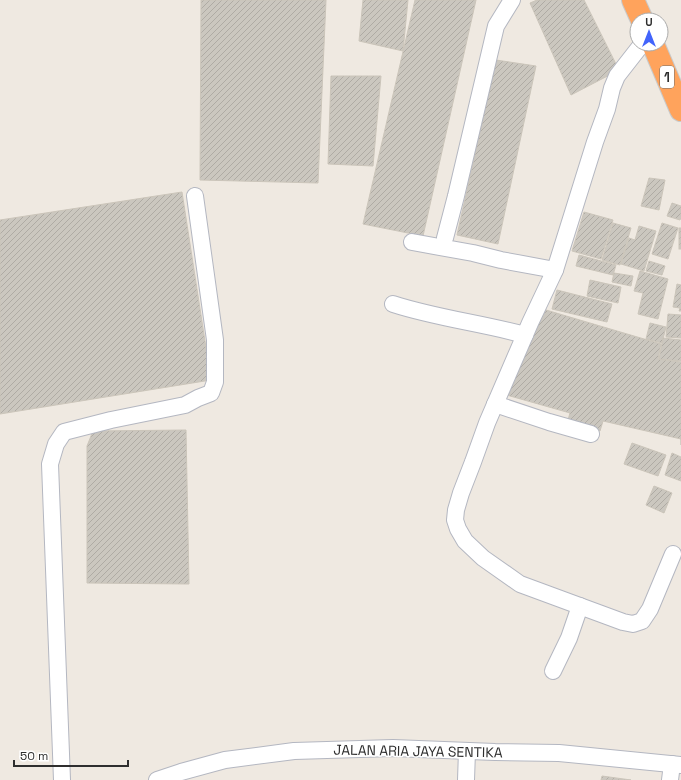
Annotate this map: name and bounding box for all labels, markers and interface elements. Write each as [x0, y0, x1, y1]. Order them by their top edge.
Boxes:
north arrow [629, 12, 669, 52]
text: U [645, 15, 653, 29]
road number: 1 [660, 66, 674, 88]
street label: JALAN ARIA JAYA SENTIKA [333, 741, 503, 761]
scale bar [14, 742, 128, 768]
text: 50 m [20, 748, 48, 764]

